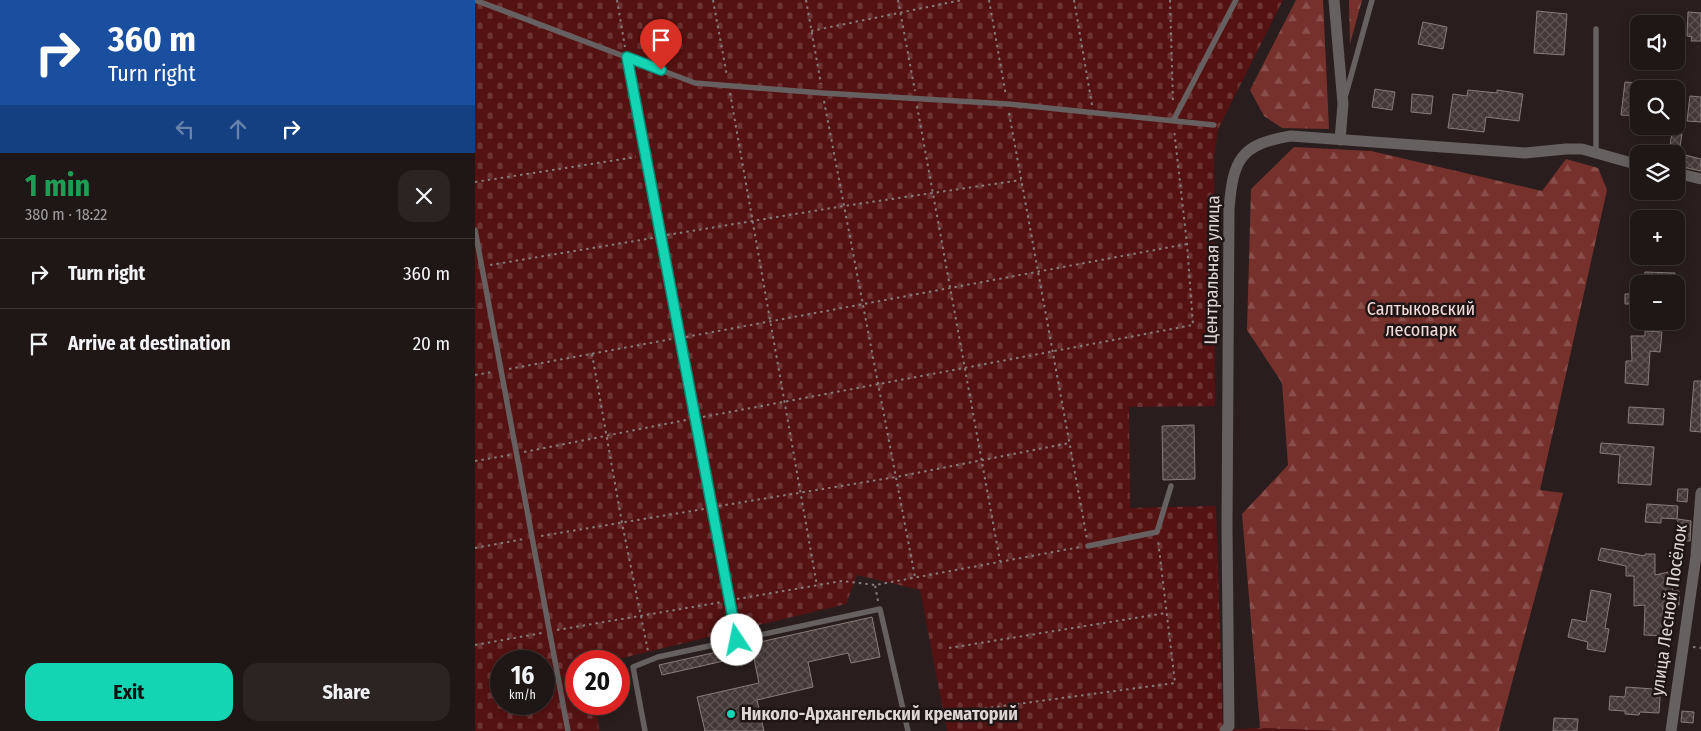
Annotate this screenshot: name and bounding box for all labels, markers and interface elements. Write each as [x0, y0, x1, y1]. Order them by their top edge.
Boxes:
map controls [1630, 15, 1685, 330]
button: sound [1630, 15, 1685, 70]
text: 360 m [108, 18, 196, 60]
pin [640, 19, 682, 70]
icon: right [25, 20, 90, 85]
icon: arrive [647, 26, 675, 54]
text: Turn right [108, 60, 196, 87]
button: search [1630, 80, 1685, 135]
icon: left [171, 115, 199, 143]
icon: ahead [224, 115, 252, 143]
icon: right [277, 115, 305, 143]
button: layers [1630, 145, 1685, 200]
text: 1 min [25, 168, 90, 204]
button: close [398, 170, 450, 222]
street label: Центральная улица [1200, 195, 1224, 345]
text: 380 m · 18:22 [25, 205, 107, 224]
button: + [1630, 210, 1685, 265]
icon: right [25, 260, 53, 288]
text: Turn right [68, 262, 145, 285]
text: 360 m [403, 262, 450, 285]
button: − [1630, 275, 1685, 330]
park label: Салтыковский лесопарк [1367, 298, 1475, 341]
icon: arrive [25, 330, 53, 358]
text: Arrive at destination [68, 332, 231, 355]
text: 20 m [413, 332, 450, 355]
street label: улица Лесной Посёлок [1646, 522, 1692, 697]
position arrow [710, 613, 762, 665]
speed limit sign: 20 [565, 650, 630, 715]
text: 16 [511, 661, 534, 691]
button: Exit [25, 663, 233, 721]
button: Share [243, 663, 450, 721]
text: km/h [509, 688, 536, 702]
place label: Николо-Архангельский крематорий [741, 703, 1018, 725]
marker: Николо-Архангельский крематорий [725, 708, 737, 720]

